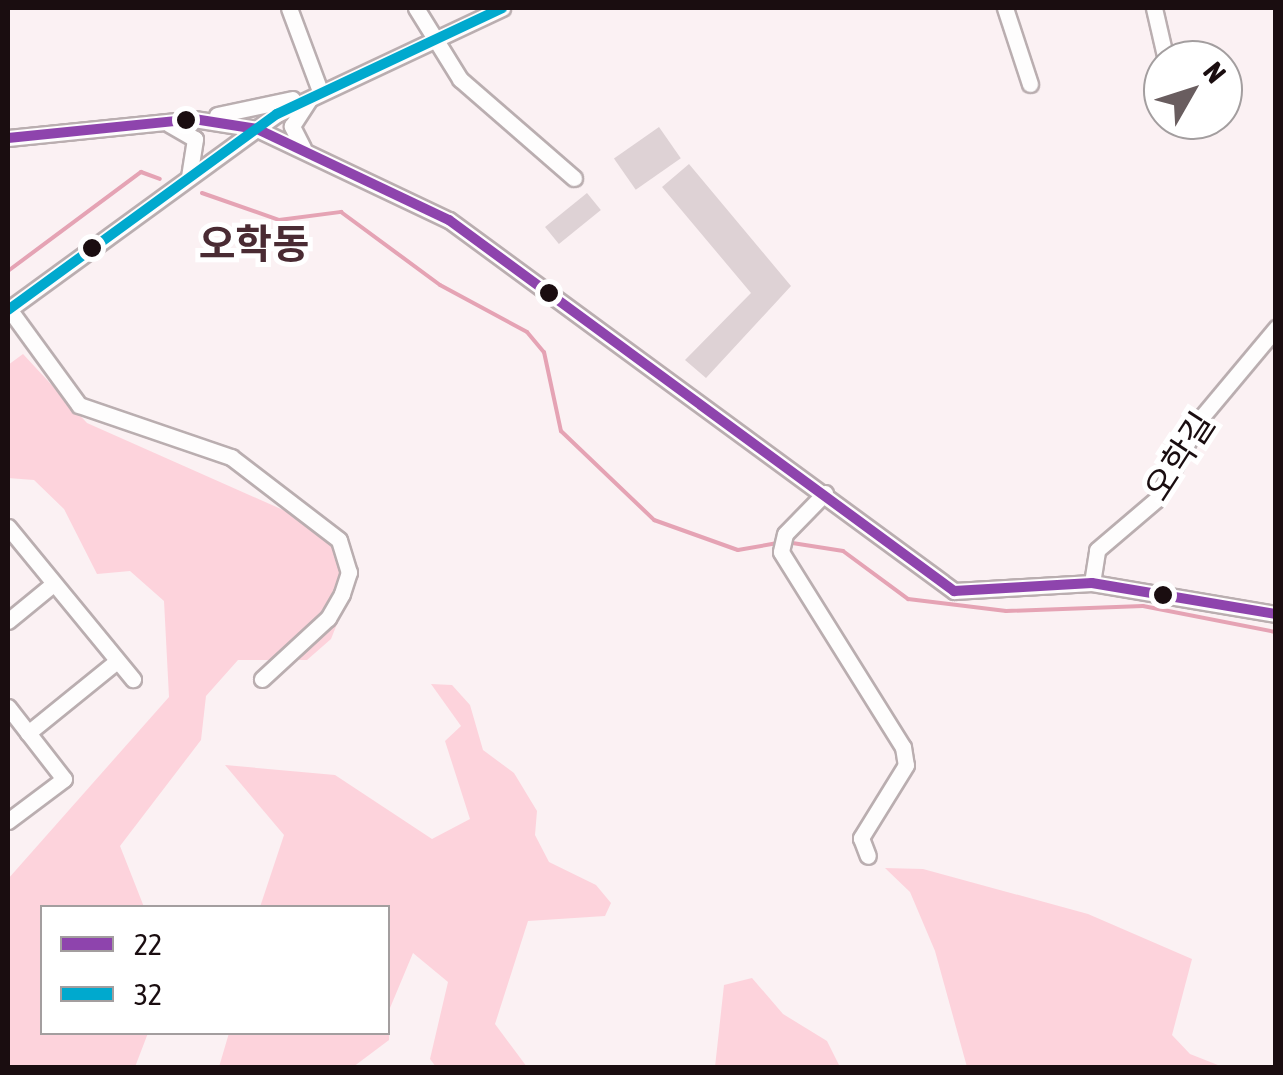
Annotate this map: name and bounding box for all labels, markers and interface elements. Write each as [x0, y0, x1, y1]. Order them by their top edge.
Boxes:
north arrow [1143, 40, 1243, 140]
text: N [1197, 56, 1232, 89]
unlabelled marker [176, 110, 196, 130]
district label: 오학동 [199, 220, 309, 268]
unlabelled marker [82, 238, 102, 258]
unlabelled marker [539, 283, 559, 303]
street label: 오학길 [1135, 404, 1223, 508]
unlabelled marker [1153, 585, 1173, 605]
legend [40, 905, 390, 1035]
text: 22 [134, 927, 162, 961]
text: 32 [134, 977, 162, 1011]

